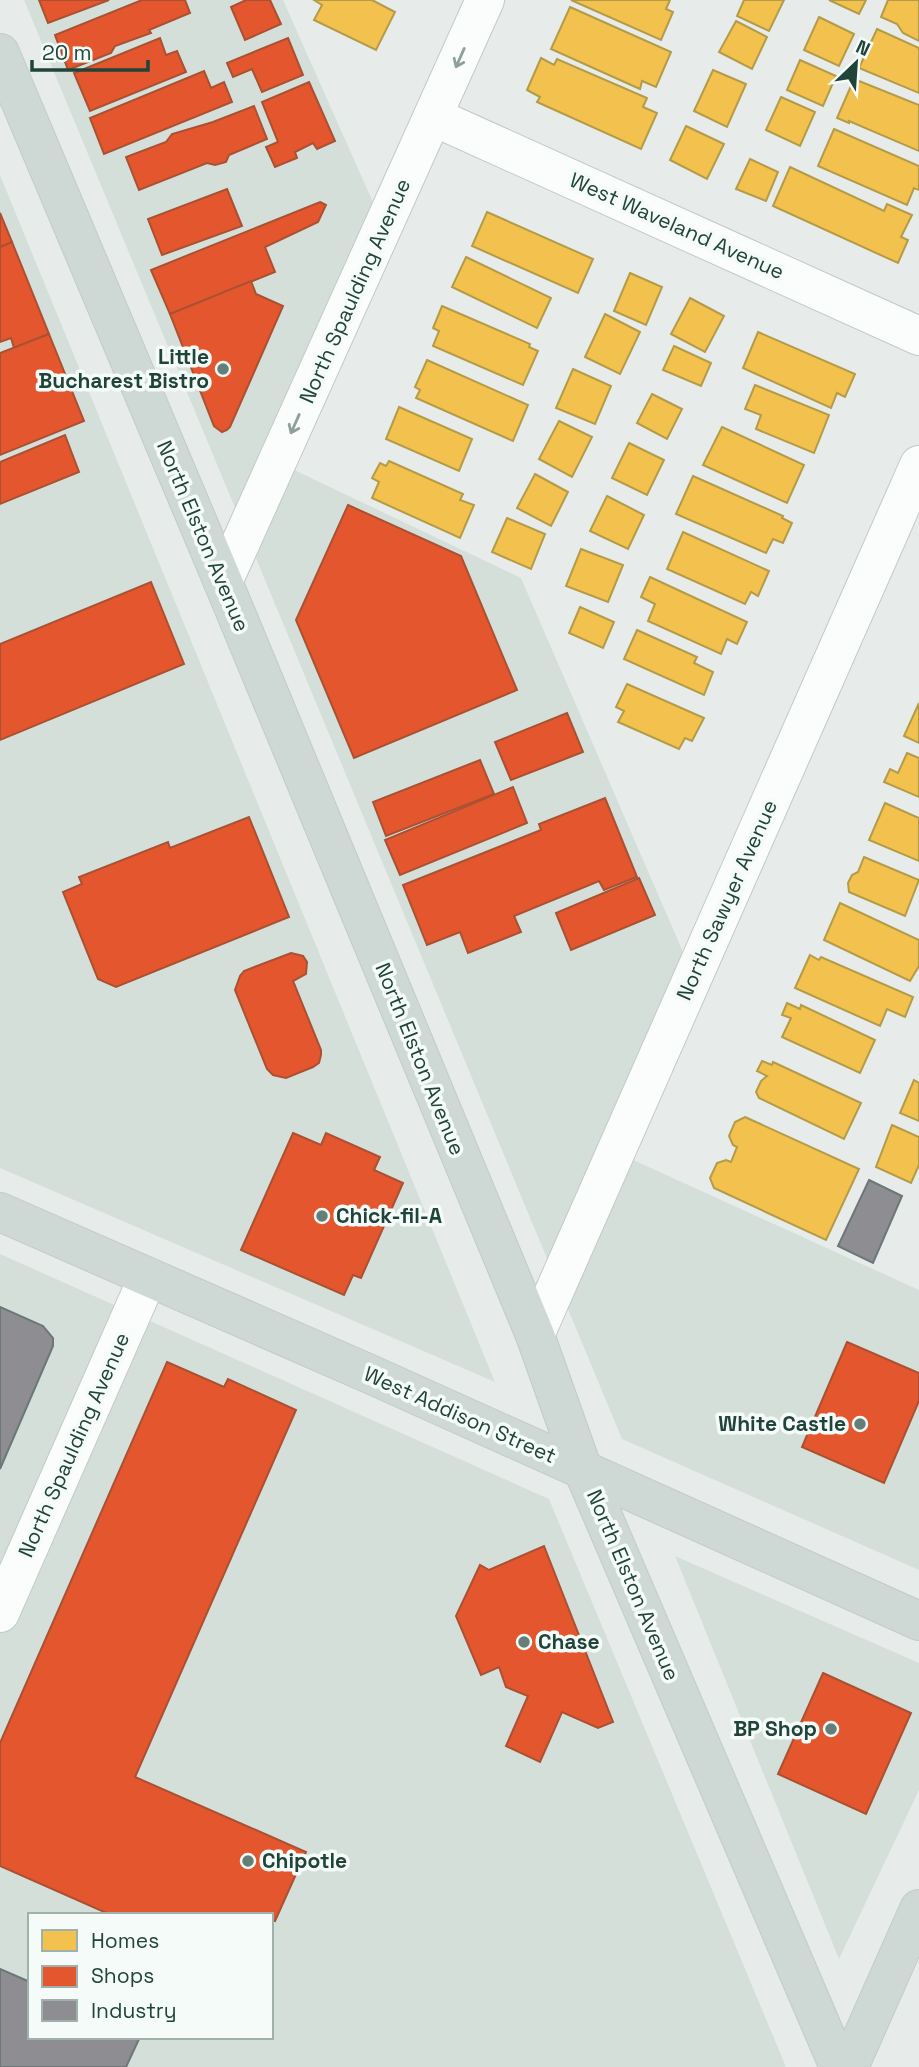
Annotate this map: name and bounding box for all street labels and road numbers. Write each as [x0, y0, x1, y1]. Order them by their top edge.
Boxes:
street label: West Waveland Avenue [566, 166, 789, 285]
street label: North Spaulding Avenue [293, 174, 416, 407]
street label: North Elston Avenue [151, 436, 256, 635]
street label: North Sawyer Avenue [670, 795, 783, 1004]
street label: North Elston Avenue [370, 959, 471, 1159]
street label: North Spaulding Avenue [12, 1328, 135, 1561]
street label: West Addison Street [360, 1360, 561, 1469]
street label: North Elston Avenue [581, 1485, 686, 1684]

